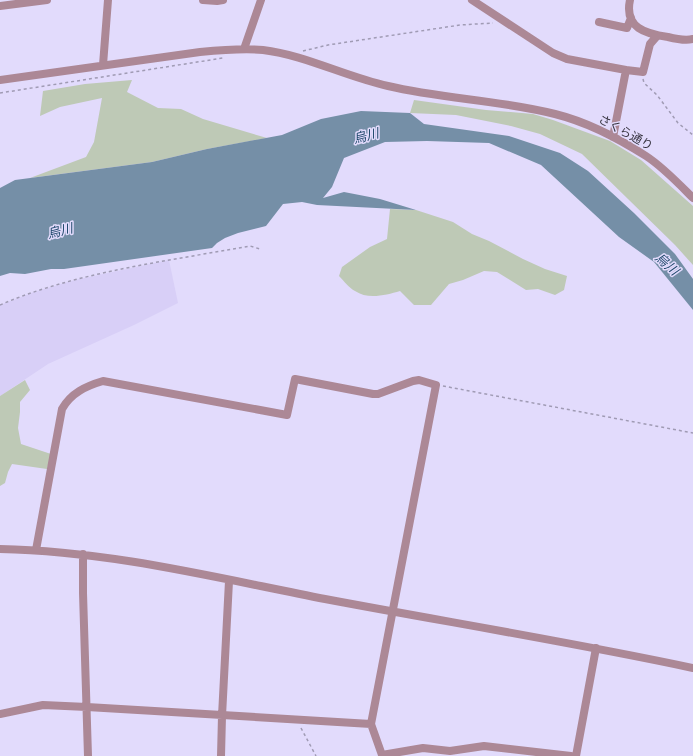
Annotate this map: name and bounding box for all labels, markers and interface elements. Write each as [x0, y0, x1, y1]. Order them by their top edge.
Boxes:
street label: さくら通り [596, 111, 656, 153]
water label: 烏川 [351, 124, 383, 147]
water label: 烏川 [45, 219, 77, 242]
water label: 烏川 [652, 249, 684, 280]

